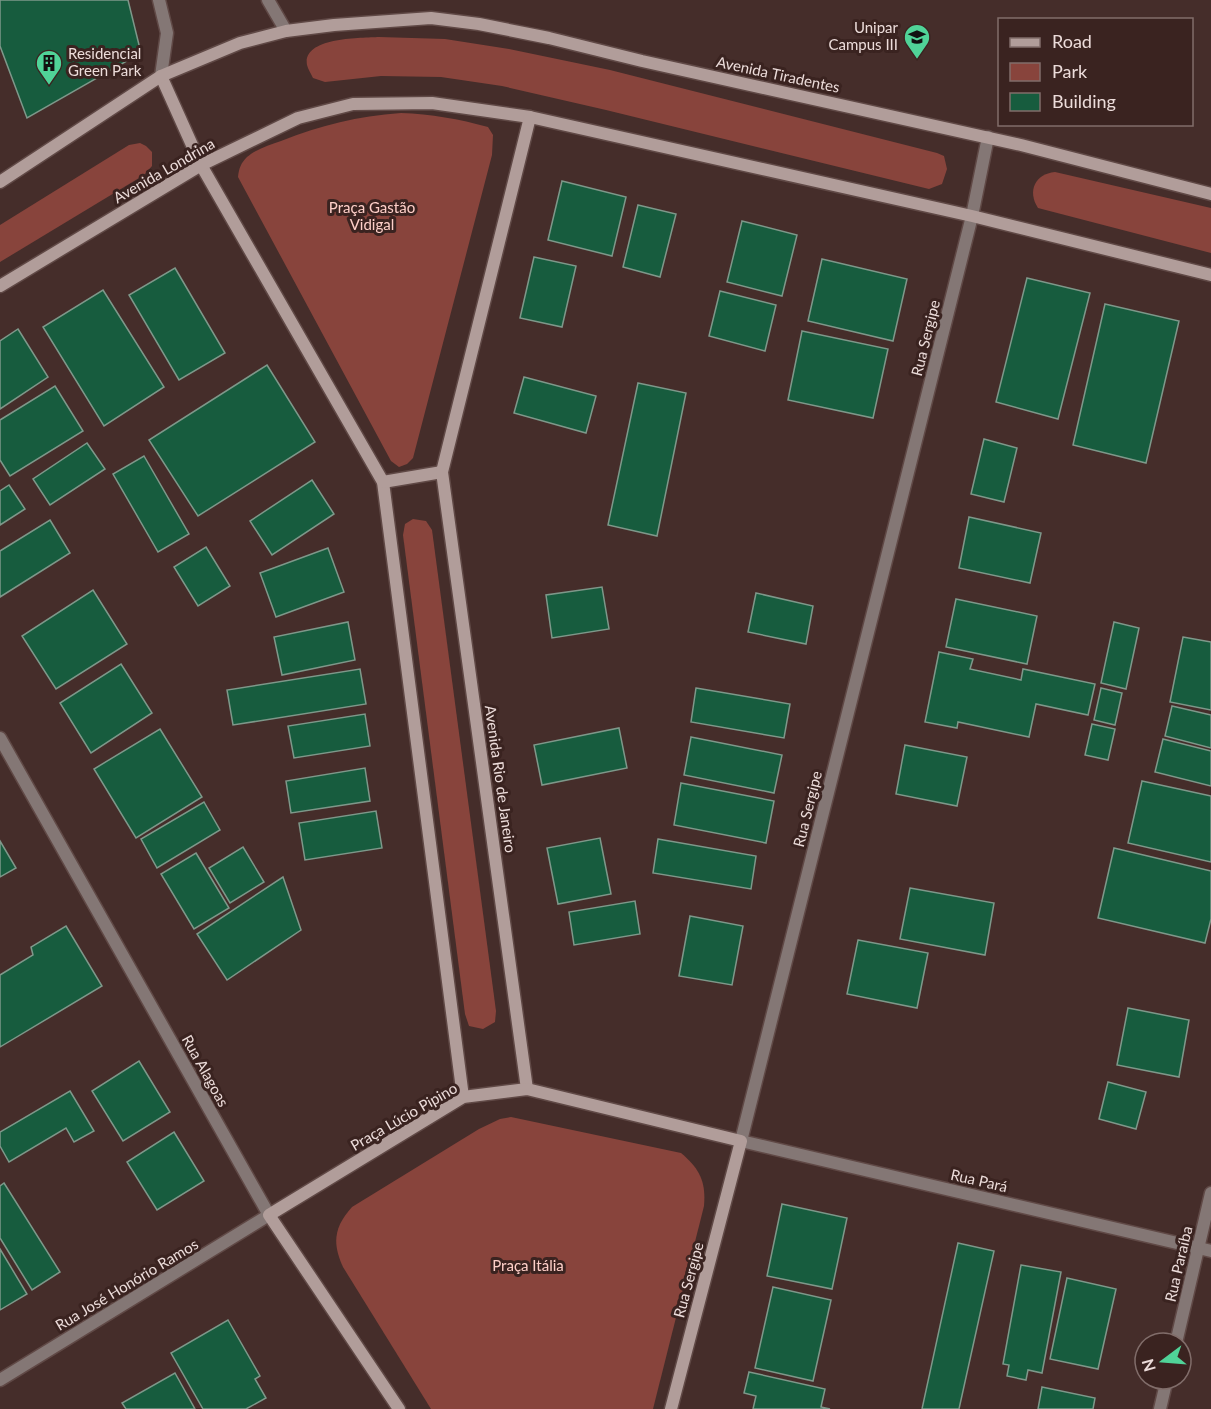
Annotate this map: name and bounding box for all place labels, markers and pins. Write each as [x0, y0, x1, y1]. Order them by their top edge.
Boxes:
place label: Unipar Campus III [828, 18, 899, 53]
school or university icon: Unipar Campus III [902, 22, 932, 60]
place label: Residencial Green Park [68, 44, 142, 79]
building icon: Residencial Green Park [34, 48, 64, 86]

